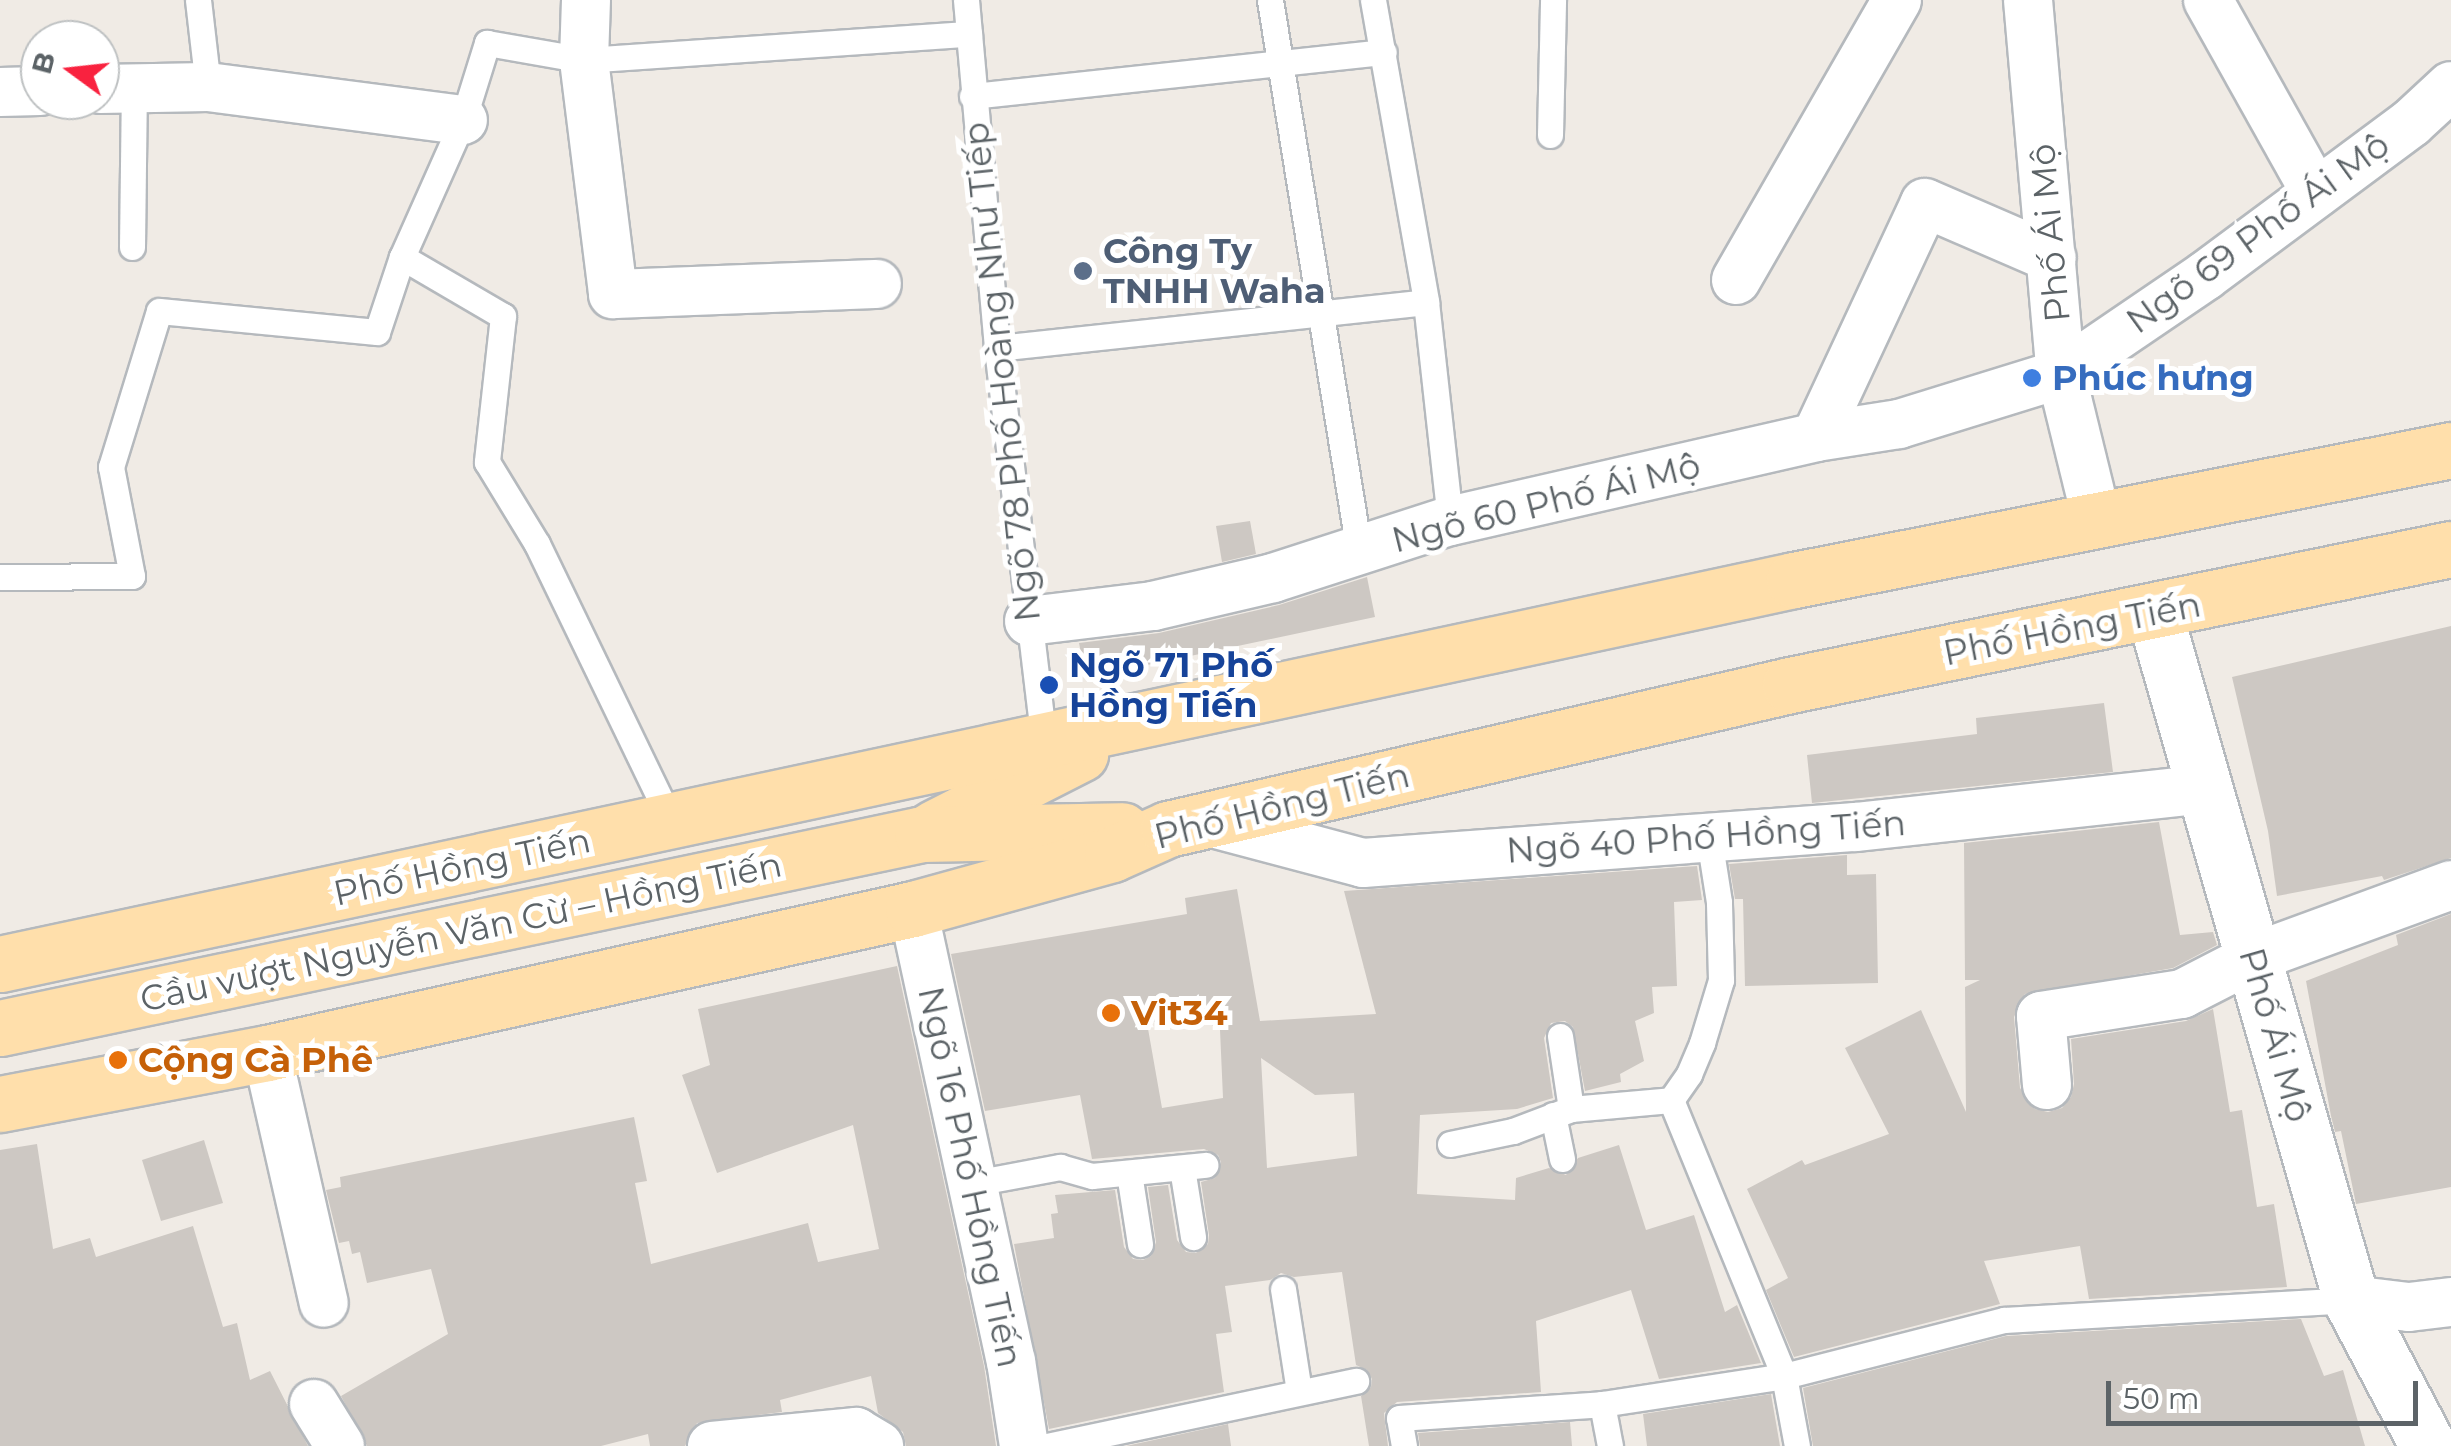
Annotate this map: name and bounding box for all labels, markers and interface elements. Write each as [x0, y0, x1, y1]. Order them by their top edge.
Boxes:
north arrow [20, 20, 120, 120]
text: B [24, 48, 62, 78]
street label: Ngõ 78 Phố Hoàng Như Tiếp [955, 120, 1049, 624]
street label: Ngõ 69 Phố Ái Mộ [2119, 124, 2397, 342]
street label: Phố Ái Mộ [2021, 142, 2079, 324]
place label: Công Ty TNHH Waha [1103, 230, 1326, 312]
marker: Công Ty TNHH Waha [1072, 260, 1094, 282]
place label: Phúc hưng [2052, 357, 2254, 399]
marker: Phúc hưng [2021, 367, 2043, 389]
street label: Ngõ 60 Phố Ái Mộ [1388, 444, 1704, 562]
street label: Phố Hồng Tiến [1940, 583, 2204, 675]
place label: Ngõ 71 Phố Hồng Tiến [1069, 644, 1273, 726]
marker: Ngõ 71 Phố Hồng Tiến [1038, 674, 1060, 696]
street label: Phố Hồng Tiến [1150, 754, 1414, 858]
street label: Ngõ 40 Phố Hồng Tiến [1505, 802, 1907, 872]
street label: Phố Hồng Tiến [330, 819, 594, 915]
street label: Cầu vượt Nguyễn Văn Cừ – Hồng Tiến [136, 843, 786, 1021]
street label: Phố Ái Mộ [2230, 943, 2320, 1127]
street label: Ngõ 16 Phố Hồng Tiến [909, 983, 1031, 1371]
place label: Vit34 [1131, 992, 1228, 1034]
marker: Vit34 [1100, 1002, 1122, 1024]
place label: Cộng Cà Phê [138, 1039, 373, 1081]
marker: Cộng Cà Phê [107, 1049, 129, 1071]
scale bar [2111, 1361, 2424, 1423]
text: 50 m [2123, 1380, 2200, 1417]

